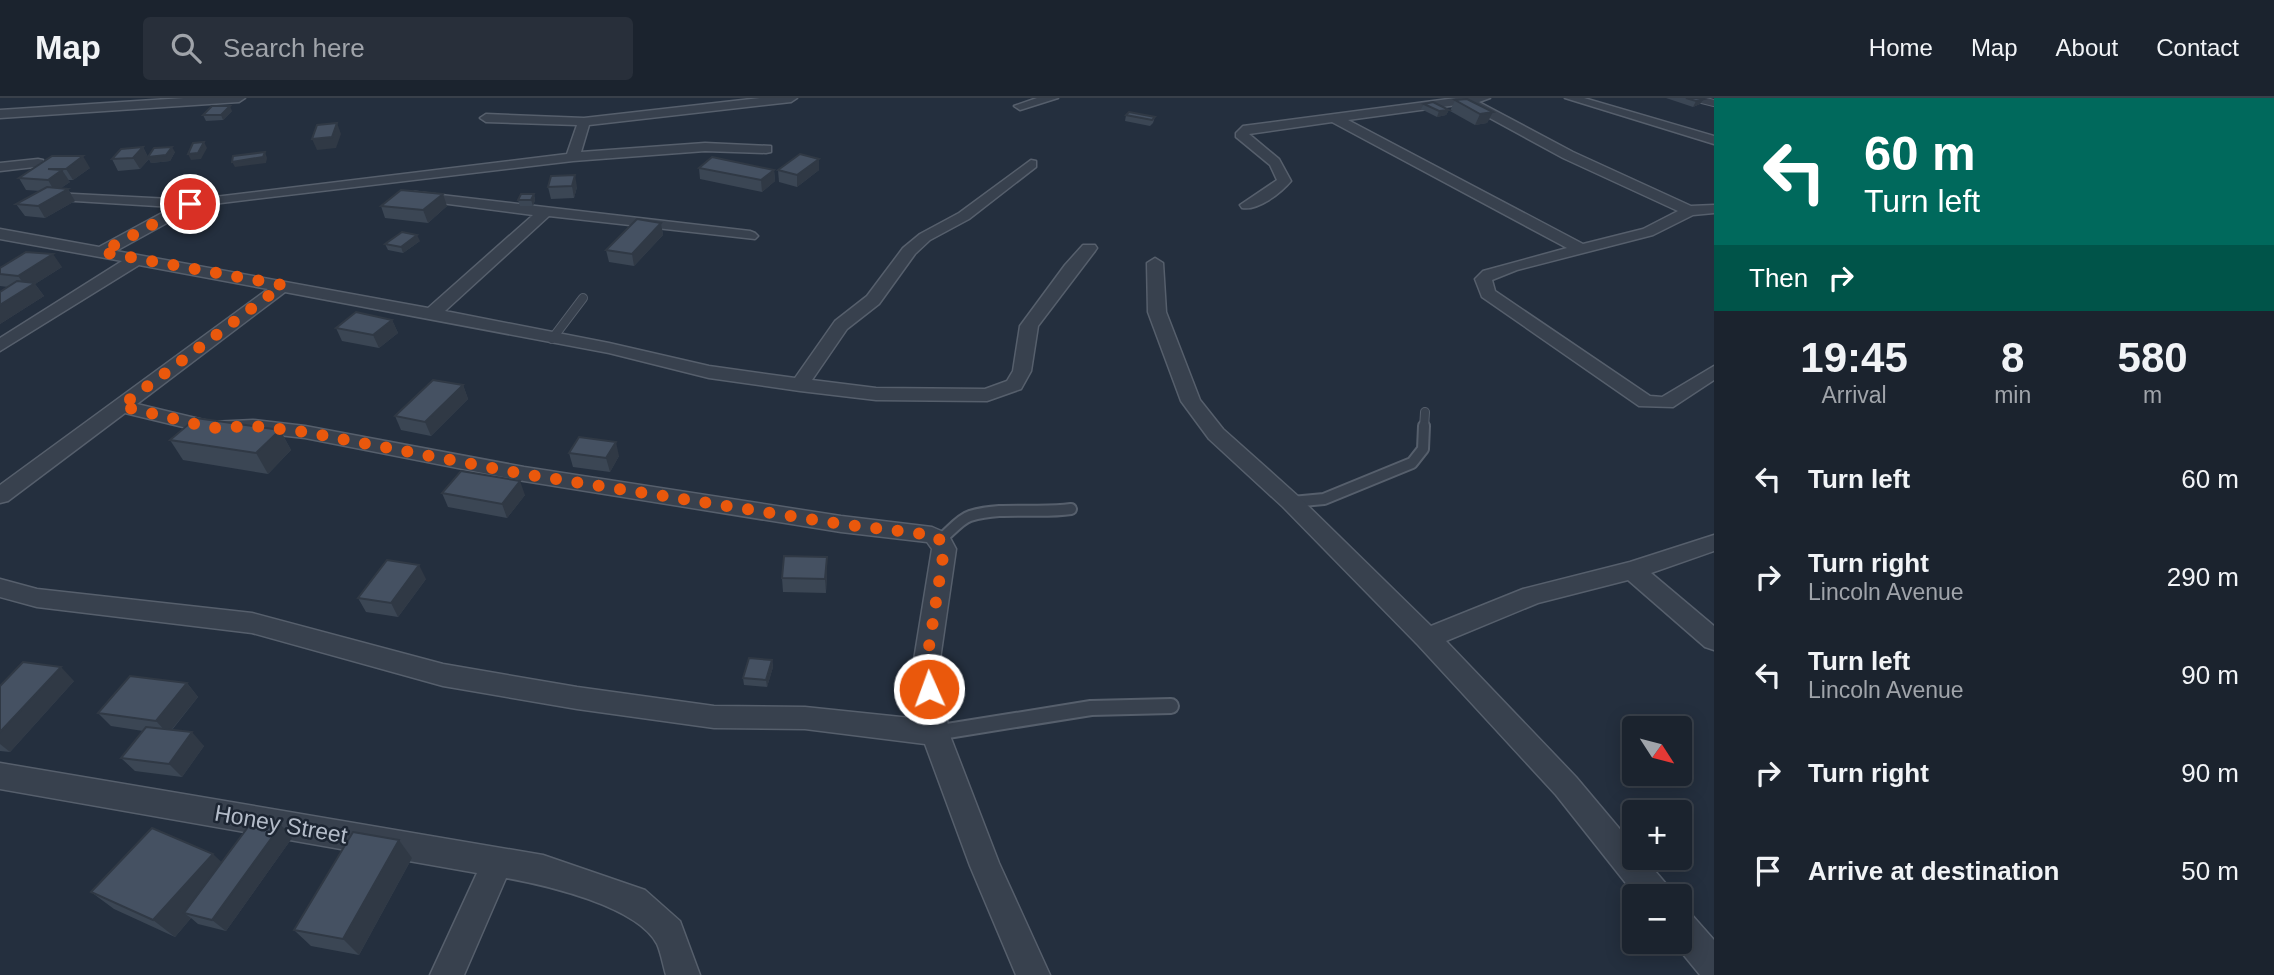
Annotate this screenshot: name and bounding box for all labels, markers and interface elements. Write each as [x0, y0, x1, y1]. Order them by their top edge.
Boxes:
search box [143, 17, 633, 80]
text: Map [35, 29, 101, 66]
icon: search [167, 29, 205, 67]
text: Search here [223, 33, 365, 63]
text: Home [1869, 34, 1933, 61]
text: Map [1971, 34, 2018, 61]
text: About [2056, 34, 2118, 61]
text: Contact [2156, 34, 2239, 61]
icon: left [1749, 126, 1840, 217]
text: 60 m [1864, 126, 1976, 180]
pin [160, 174, 220, 234]
text: Turn left [1864, 183, 1980, 219]
icon: arrive [171, 185, 209, 223]
icon: right [1822, 259, 1860, 297]
text: Then [1749, 263, 1808, 293]
text: 19:45 [1800, 334, 1908, 381]
text: 8 [2001, 334, 2024, 381]
text: 580 [2118, 334, 2188, 381]
text: Arrival [1821, 382, 1887, 408]
text: min [1994, 382, 2031, 408]
text: m [2143, 382, 2162, 408]
icon: left [1749, 460, 1787, 498]
text: Turn left [1808, 464, 1910, 494]
text: 60 m [2181, 464, 2239, 494]
text: Turn right [1808, 548, 1929, 578]
icon: right [1749, 558, 1787, 596]
text: 290 m [2167, 562, 2239, 592]
text: Lincoln Avenue [1808, 579, 1964, 605]
text: Turn left [1808, 646, 1910, 676]
position arrow [892, 652, 966, 726]
icon: left [1749, 656, 1787, 694]
text: 90 m [2181, 660, 2239, 690]
text: Lincoln Avenue [1808, 677, 1964, 703]
north arrow [1622, 716, 1692, 786]
map controls [1622, 716, 1692, 954]
icon: right [1749, 754, 1787, 792]
text: Turn right [1808, 758, 1929, 788]
text: 90 m [2181, 758, 2239, 788]
street label: Honey Street [213, 800, 350, 849]
button: + [1622, 800, 1692, 870]
icon: arrive [1749, 852, 1787, 890]
text: Arrive at destination [1808, 856, 2059, 886]
text: 50 m [2181, 856, 2239, 886]
button: − [1622, 884, 1692, 954]

